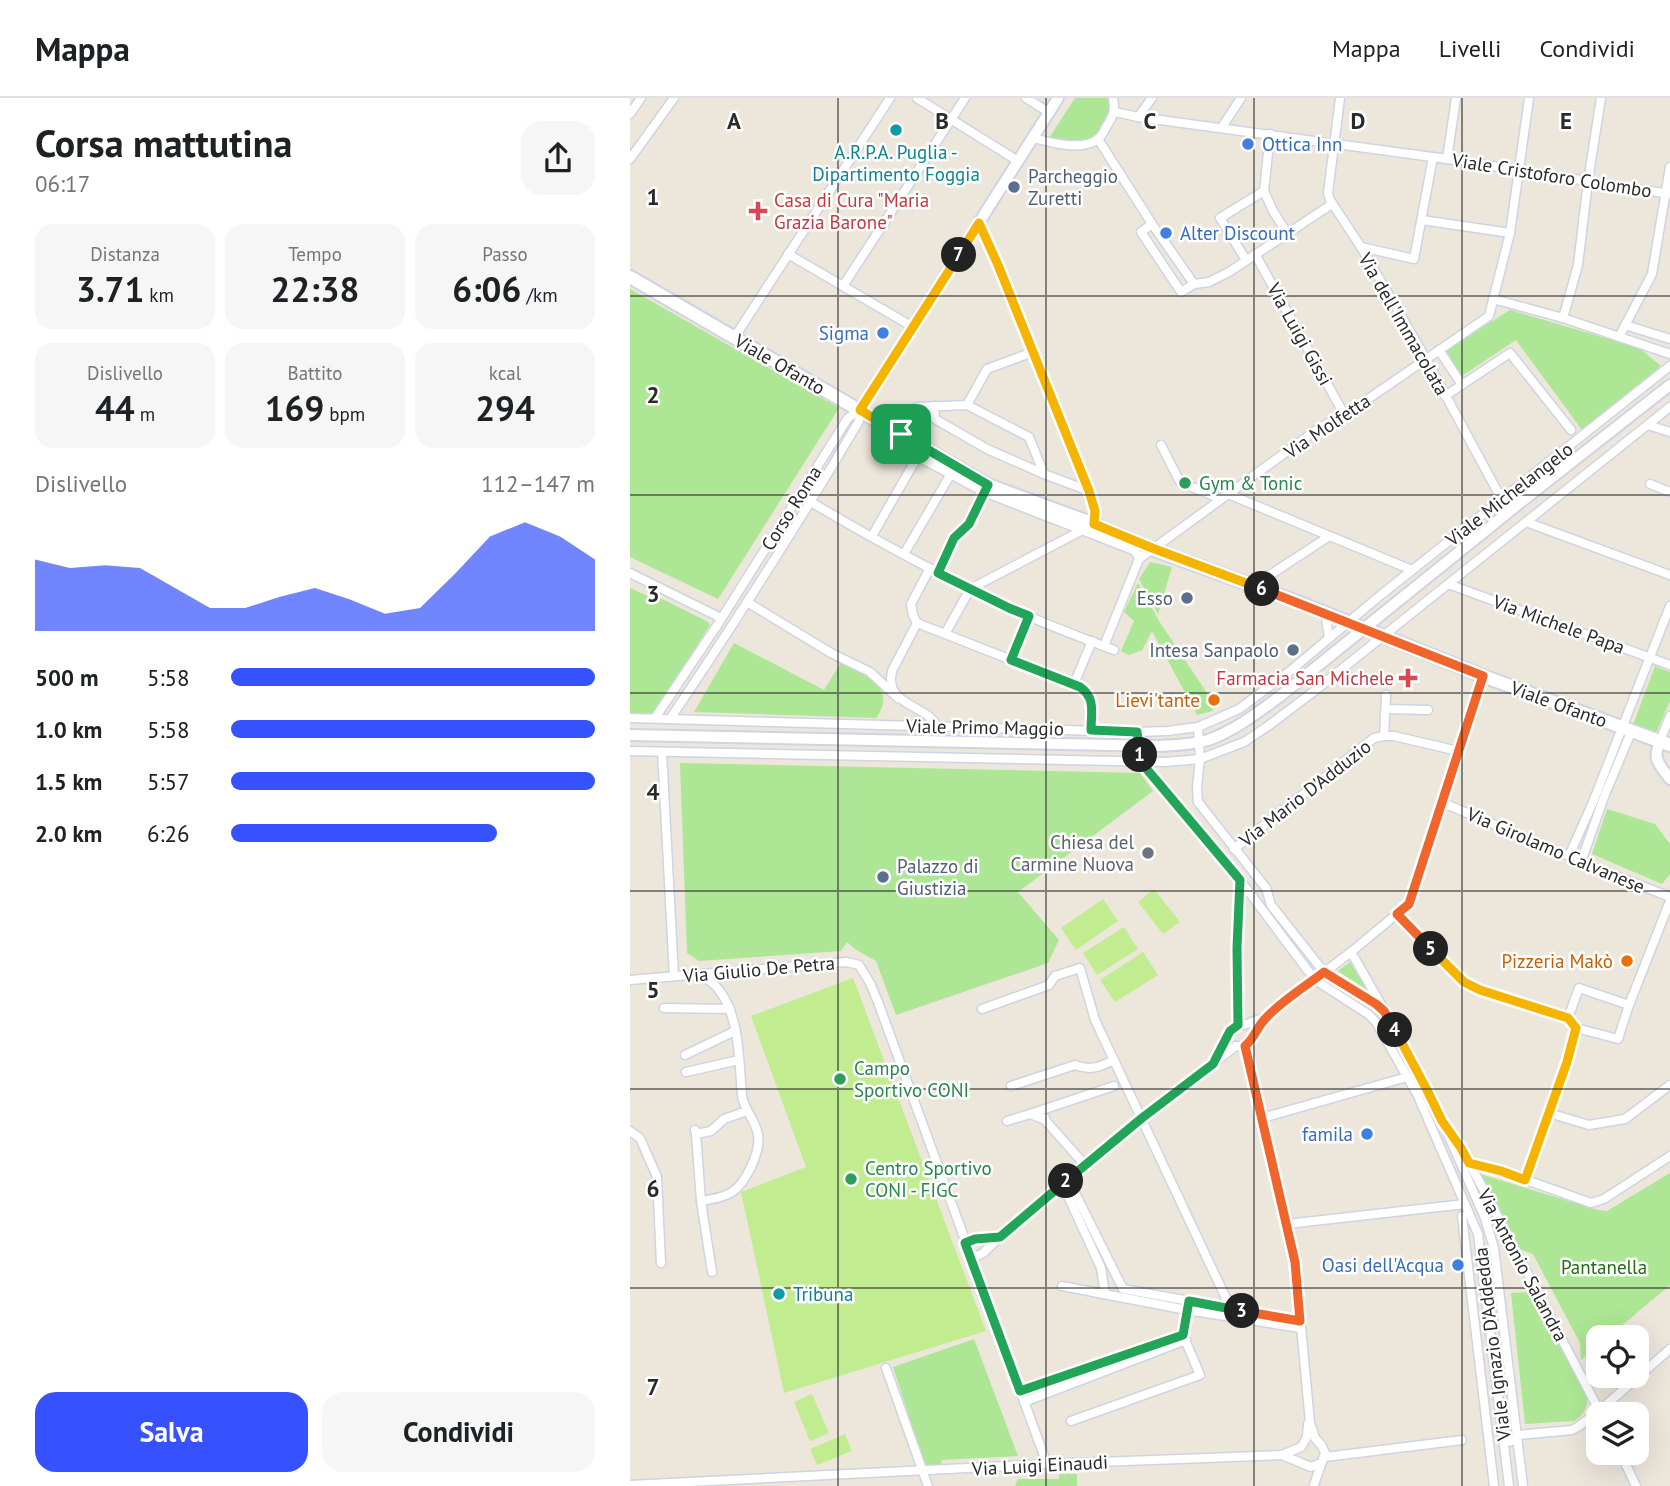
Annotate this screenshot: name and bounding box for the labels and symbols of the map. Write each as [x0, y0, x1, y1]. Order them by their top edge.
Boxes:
text: A [727, 106, 741, 135]
text: B [935, 106, 949, 135]
text: C [1144, 106, 1157, 135]
text: D [1351, 106, 1365, 135]
text: E [1560, 106, 1572, 135]
marker: A.R.P.A. Puglia - Dipartimento Foggia [888, 122, 904, 138]
place label: Ottica Inn [1262, 132, 1342, 156]
marker: Ottica Inn [1240, 136, 1256, 152]
place label: A.R.P.A. Puglia - Dipartimento Foggia [812, 140, 980, 186]
street label: Viale Cristoforo Colombo [1450, 147, 1653, 203]
place label: Parcheggio Zuretti [1028, 164, 1118, 210]
marker: Parcheggio Zuretti [1006, 179, 1022, 195]
text: 1 [646, 182, 660, 211]
place label: Casa di Cura "Maria Grazia Barone" [774, 188, 929, 234]
marker: Casa di Cura "Maria Grazia Barone" [748, 201, 768, 221]
place label: Alter Discount [1180, 221, 1296, 245]
marker: Alter Discount [1158, 225, 1174, 241]
pin: 7 [942, 238, 976, 272]
street label: Via dell'Immacolata [1353, 248, 1455, 399]
street label: Via Luigi Gissi [1262, 278, 1338, 389]
place label: Sigma [819, 321, 869, 345]
marker: Sigma [875, 325, 891, 341]
street label: Viale Ofanto [729, 328, 830, 400]
text: 2 [646, 380, 660, 409]
street label: Via Molfetta [1278, 388, 1375, 464]
pin [871, 404, 931, 464]
street label: Viale Michelangelo [1440, 437, 1578, 552]
street label: Corso Roma [756, 461, 826, 555]
place label: Gym & Tonic [1199, 471, 1302, 495]
marker: Gym & Tonic [1177, 475, 1193, 491]
pin: 6 [1244, 572, 1280, 606]
text: 3 [646, 579, 660, 608]
place label: Esso [1137, 586, 1173, 610]
street label: Via Michele Papa [1489, 589, 1628, 659]
marker: Esso [1179, 590, 1195, 606]
place label: Intesa Sanpaolo [1149, 638, 1279, 662]
marker: Intesa Sanpaolo [1285, 642, 1301, 658]
place label: Farmacia San Michele [1216, 666, 1394, 690]
marker: Farmacia San Michele [1400, 670, 1416, 686]
street label: Viale Ofanto [1507, 675, 1610, 733]
place label: Lievi'tante [1115, 688, 1200, 712]
marker: Lievi'tante [1206, 692, 1222, 708]
street label: Viale Primo Maggio [905, 714, 1064, 740]
street label: Via Mario D'Adduzio [1234, 734, 1376, 853]
pin: 1 [1122, 738, 1158, 772]
text: 4 [646, 777, 660, 806]
street label: Via Girolamo Calvanese [1462, 801, 1649, 898]
place label: Chiesa del Carmine Nuova [1010, 830, 1134, 876]
marker: Chiesa del Carmine Nuova [1140, 845, 1156, 861]
place label: Palazzo di Giustizia [897, 854, 979, 900]
marker: Palazzo di Giustizia [875, 869, 891, 885]
pin: 5 [1414, 932, 1448, 966]
place label: Pizzeria Makò [1501, 949, 1613, 973]
street label: Via Giulio De Petra [681, 950, 836, 988]
marker: Pizzeria Makò [1619, 953, 1635, 969]
text: 5 [646, 975, 660, 1004]
pin: 4 [1378, 1012, 1412, 1048]
place label: Campo Sportivo CONI [854, 1056, 969, 1102]
marker: Campo Sportivo CONI [832, 1071, 848, 1087]
place label: famila [1302, 1122, 1353, 1146]
marker: famila [1359, 1126, 1375, 1142]
place label: Centro Sportivo CONI - FIGC [865, 1156, 992, 1202]
pin: 2 [1048, 1164, 1083, 1198]
marker: Centro Sportivo CONI - FIGC [843, 1171, 859, 1187]
text: 6 [646, 1174, 660, 1203]
street label: Via Antonio Salandra [1472, 1184, 1573, 1345]
street label: Viale Ignazio D'Addedda [1468, 1246, 1516, 1443]
place label: Oasi dell'Acqua [1322, 1253, 1444, 1277]
park label: Pantanella [1561, 1255, 1647, 1279]
marker: Oasi dell'Acqua [1450, 1257, 1466, 1273]
place label: Tribuna [793, 1282, 853, 1306]
marker: Tribuna [771, 1286, 787, 1302]
pin: 3 [1224, 1294, 1260, 1328]
text: 7 [646, 1372, 660, 1401]
street label: Via Luigi Einaudi [970, 1449, 1109, 1481]

